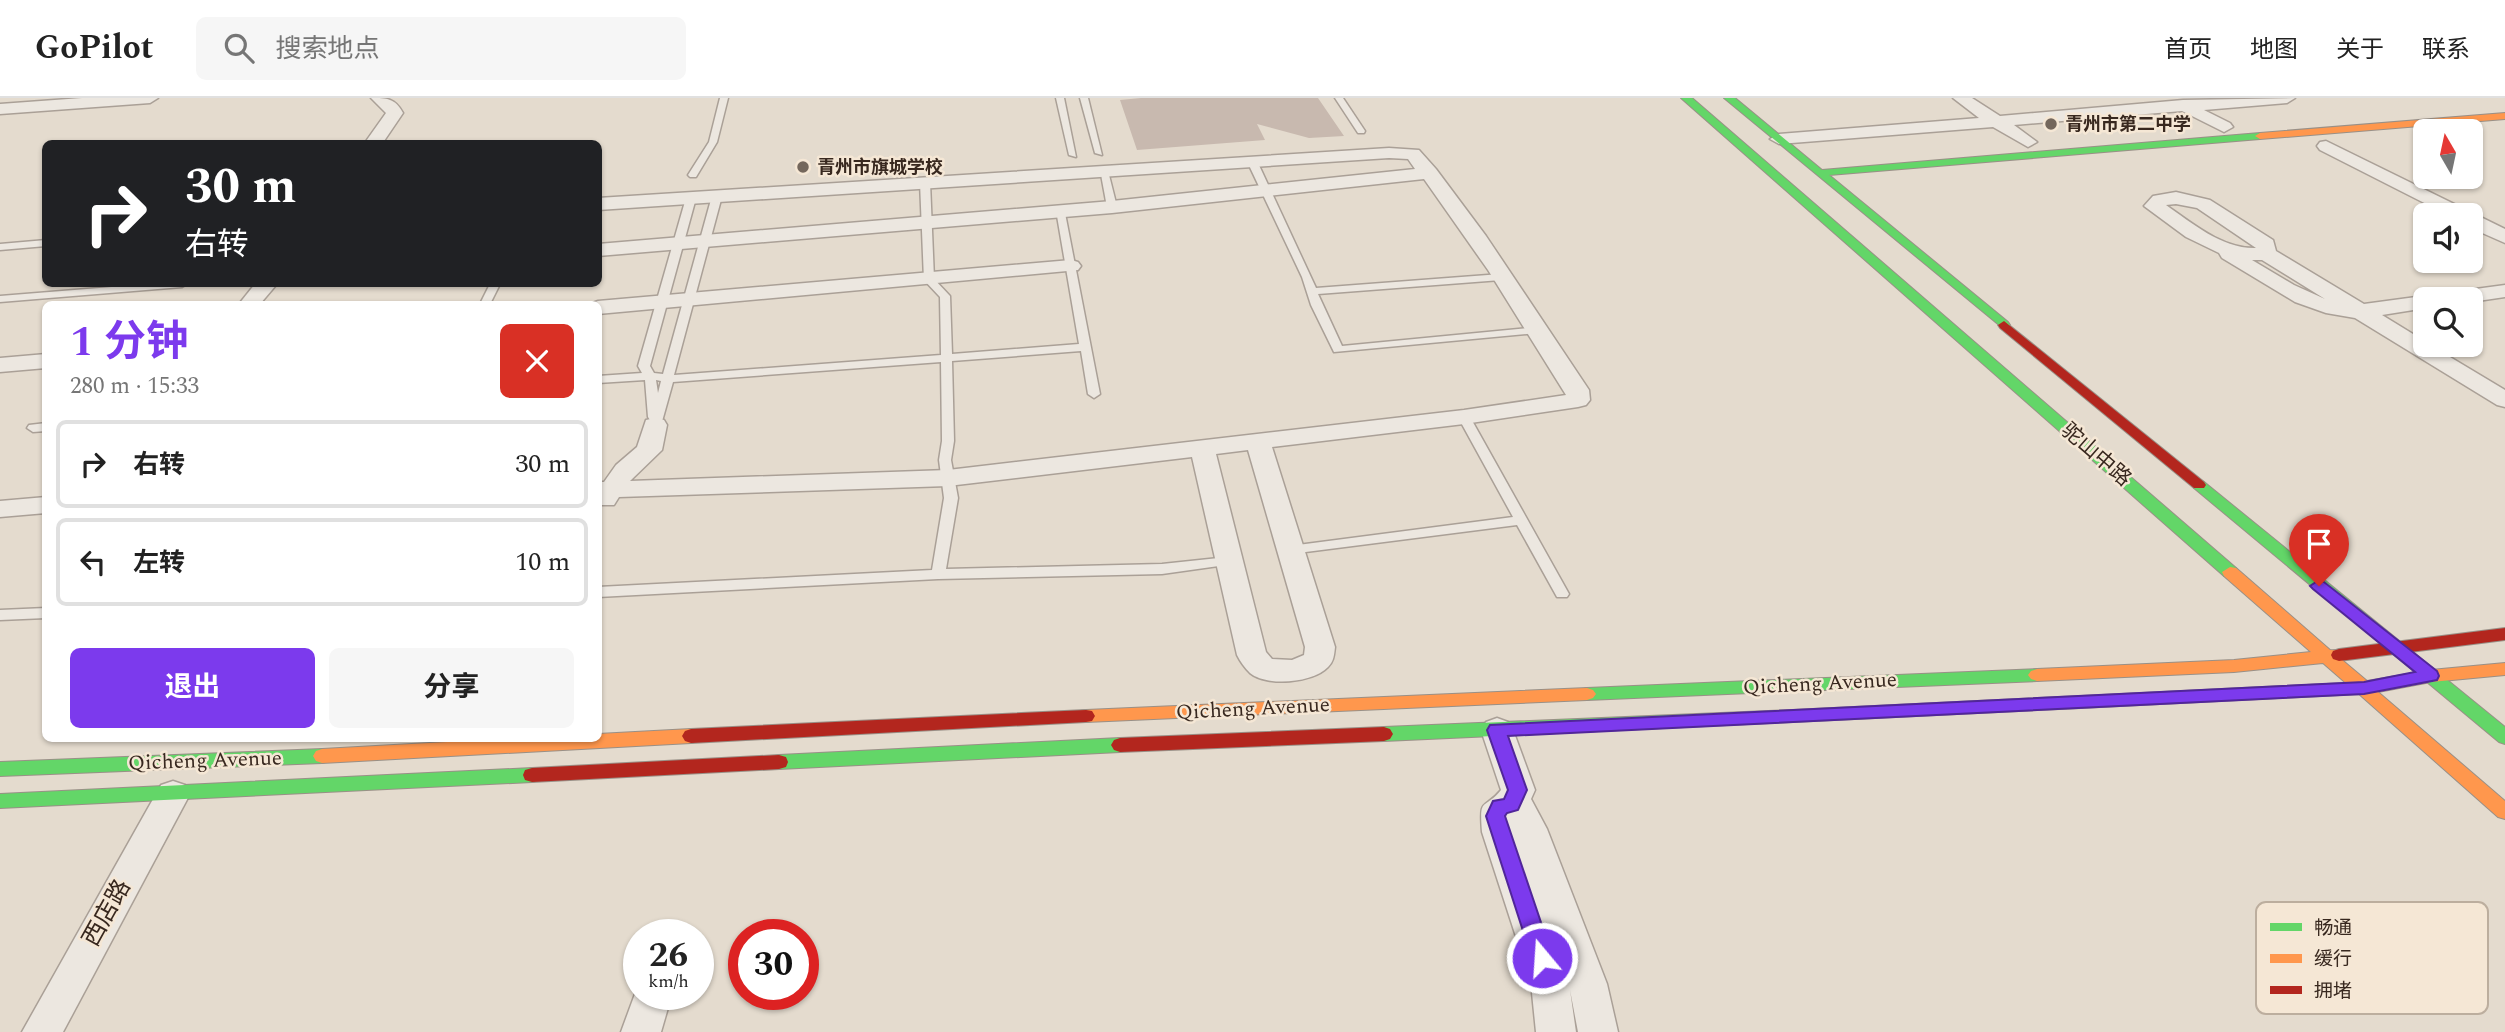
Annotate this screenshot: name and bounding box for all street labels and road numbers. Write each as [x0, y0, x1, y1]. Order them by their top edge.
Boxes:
street label: 驼山中路 [2054, 415, 2138, 495]
street label: Qicheng Avenue [1742, 664, 1898, 704]
street label: Qicheng Avenue [1175, 689, 1331, 729]
street label: Qicheng Avenue [127, 742, 283, 780]
street label: 西店路 [74, 873, 140, 953]

